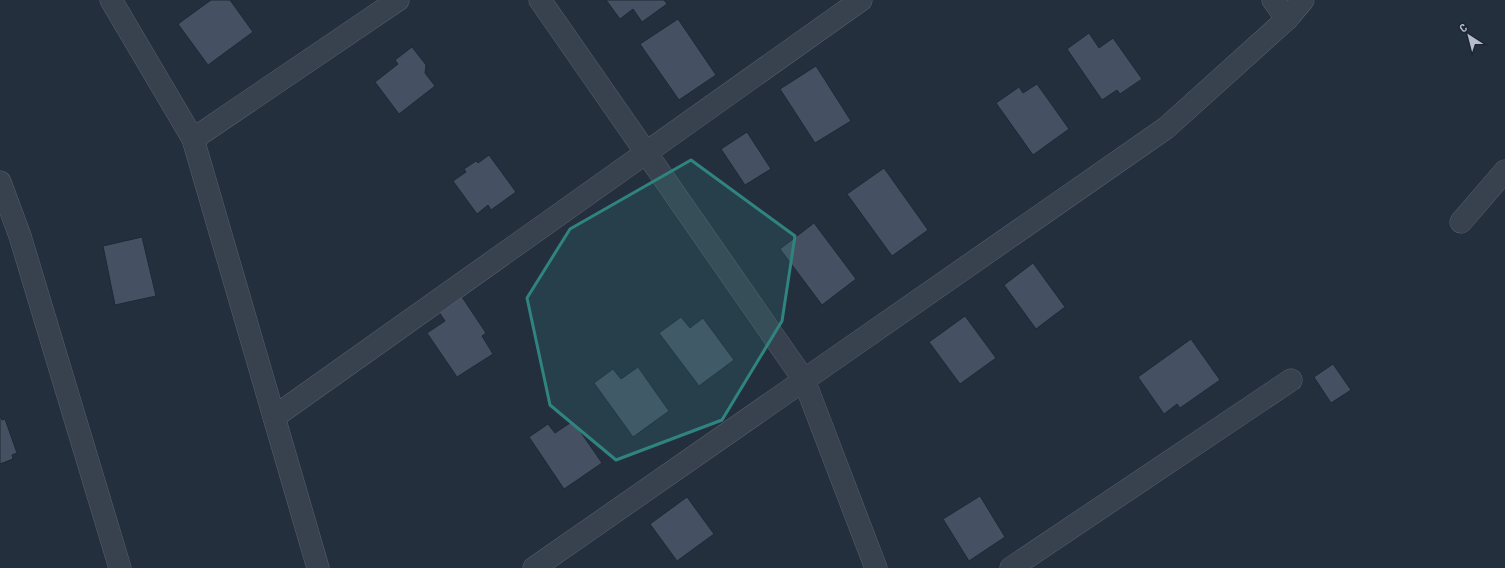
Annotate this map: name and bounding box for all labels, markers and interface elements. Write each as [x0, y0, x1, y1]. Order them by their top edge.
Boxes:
north arrow [1449, 16, 1489, 56]
text: С [1457, 21, 1470, 35]

